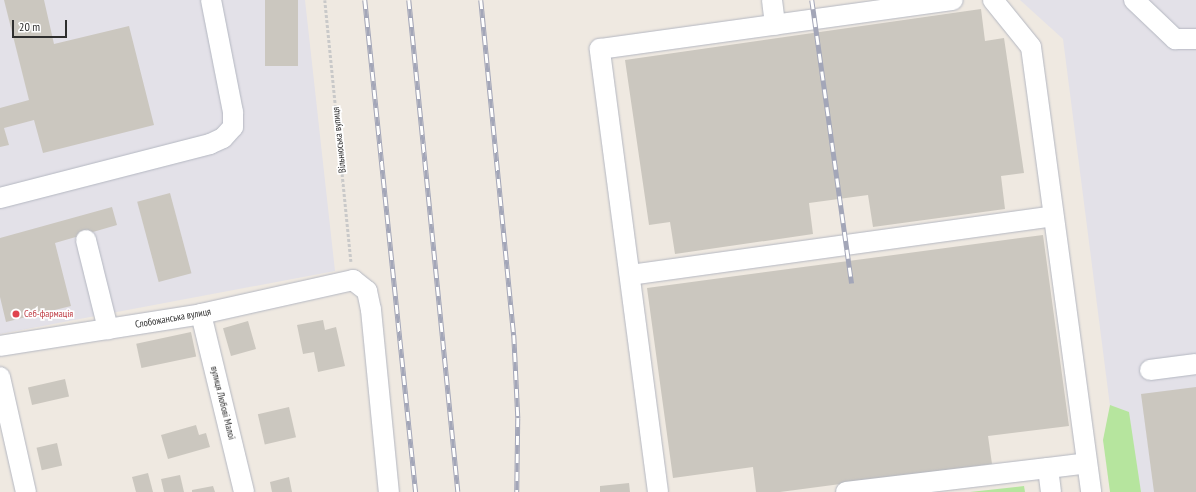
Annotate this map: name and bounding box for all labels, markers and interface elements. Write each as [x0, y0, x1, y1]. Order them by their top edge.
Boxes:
scale bar [14, 12, 69, 38]
text: 20 m [19, 19, 40, 34]
street label: Вільнюська вулиця [330, 106, 348, 174]
street label: Слобожанська вулиця [134, 305, 212, 331]
place label: Себ-фармація [24, 308, 73, 320]
marker: Себ-фармація [11, 309, 21, 319]
street label: вулиця Любові Малої [208, 365, 238, 441]

